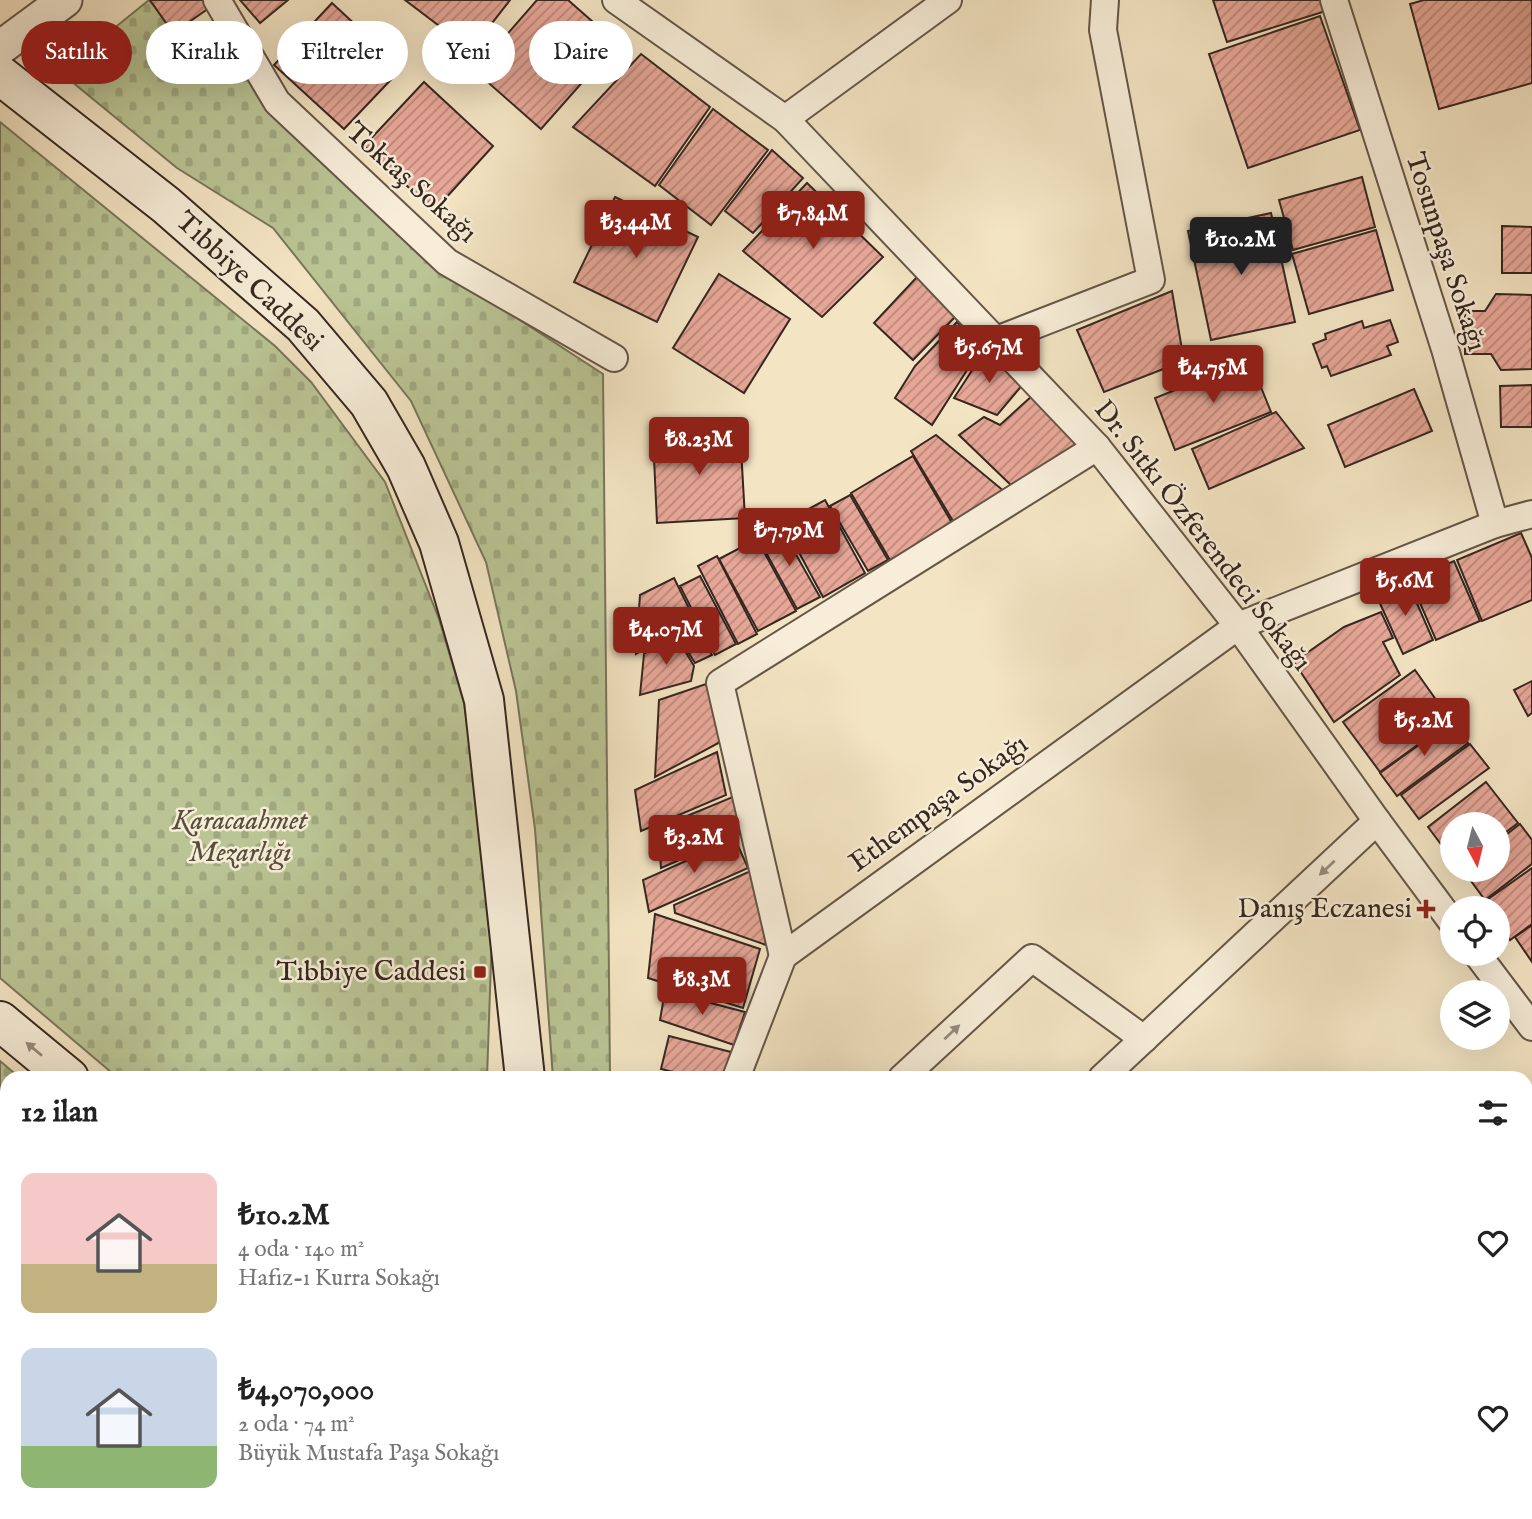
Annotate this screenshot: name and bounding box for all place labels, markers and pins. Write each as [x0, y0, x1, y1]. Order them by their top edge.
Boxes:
pin: ₺7.84M [756, 191, 870, 251]
pin: ₺3.44M [579, 201, 693, 260]
pin: ₺10.2M [1184, 218, 1298, 277]
pin: ₺5.67M [932, 326, 1046, 385]
pin: ₺4.75M [1156, 346, 1270, 405]
pin: ₺8.23M [642, 418, 756, 477]
pin: ₺7.79M [732, 508, 846, 568]
pin: ₺5.6M [1356, 558, 1454, 618]
pin: ₺4.07M [609, 608, 723, 667]
pin: ₺5.2M [1375, 698, 1473, 758]
pin: ₺3.2M [645, 816, 743, 875]
place label: Danış Eczanesi [1237, 892, 1412, 927]
marker: Danış Eczanesi [1418, 901, 1434, 917]
place label: Tıbbiye Caddesi [276, 955, 466, 990]
pin: ₺8.3M [653, 958, 751, 1017]
marker: Tıbbiye Caddesi [472, 964, 488, 980]

